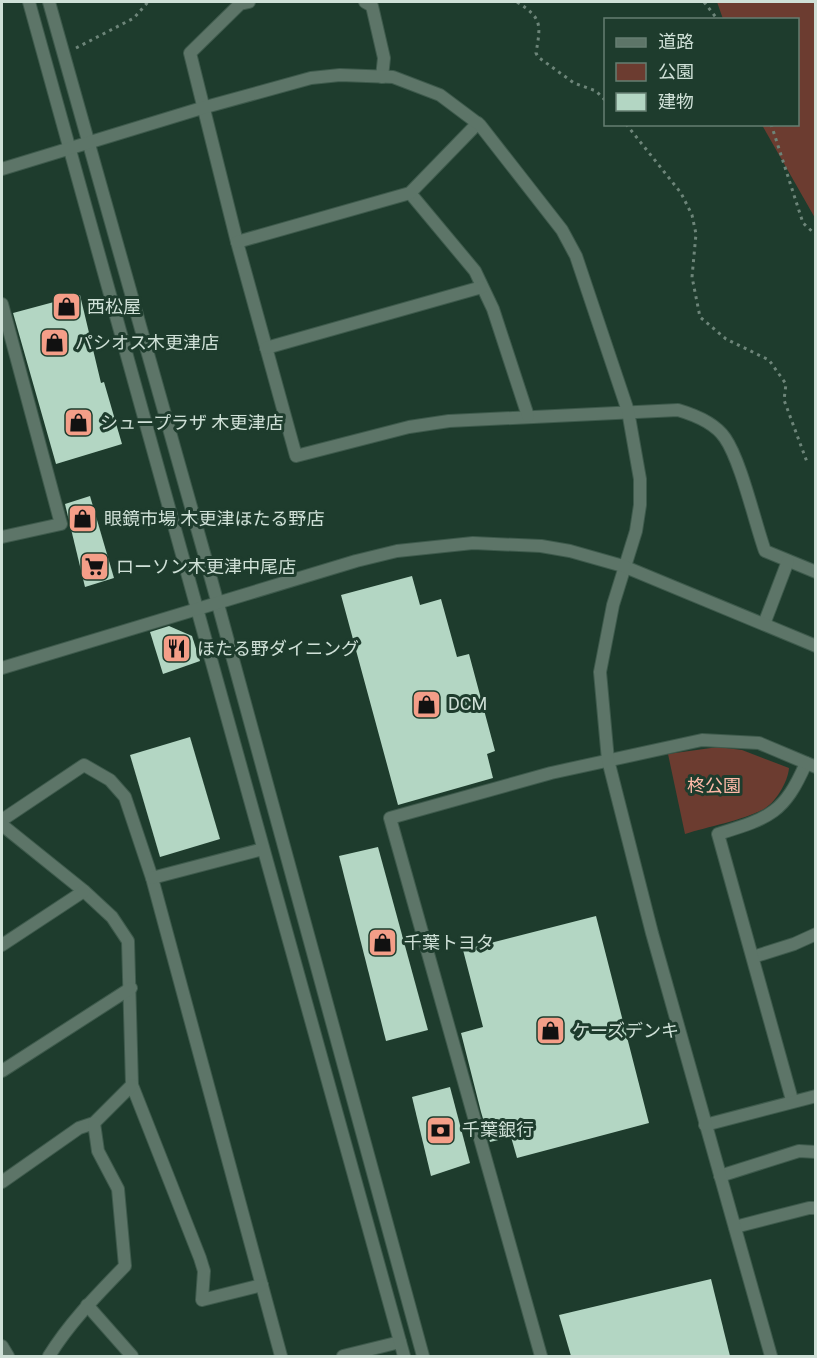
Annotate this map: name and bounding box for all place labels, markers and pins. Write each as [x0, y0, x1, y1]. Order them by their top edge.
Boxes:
shop icon: 西松屋 [50, 291, 82, 323]
place label: 西松屋 [87, 296, 141, 317]
shop icon: パシオス木更津店 [38, 327, 70, 359]
place label: パシオス木更津店 [75, 332, 219, 353]
shop icon: シュープラザ 木更津店 [63, 407, 95, 439]
place label: シュープラザ 木更津店 [100, 412, 283, 433]
shop icon: 眼鏡市場 木更津ほたる野店 [67, 503, 99, 535]
place label: 眼鏡市場 木更津ほたる野店 [104, 508, 324, 529]
supermarket icon: ローソン木更津中尾店 [79, 551, 111, 583]
place label: ローソン木更津中尾店 [116, 556, 296, 577]
restaurant icon: ほたる野ダイニング [160, 633, 192, 665]
place label: ほたる野ダイニング [197, 638, 359, 659]
shop icon: DCM [411, 688, 443, 720]
place label: DCM [448, 693, 487, 714]
shop icon: 千葉トヨタ [367, 927, 399, 959]
place label: 千葉トヨタ [404, 932, 494, 953]
shop icon: ケーズデンキ [535, 1015, 567, 1047]
place label: ケーズデンキ [572, 1020, 679, 1041]
bank icon: 千葉銀行 [425, 1114, 457, 1146]
place label: 千葉銀行 [462, 1119, 534, 1140]

